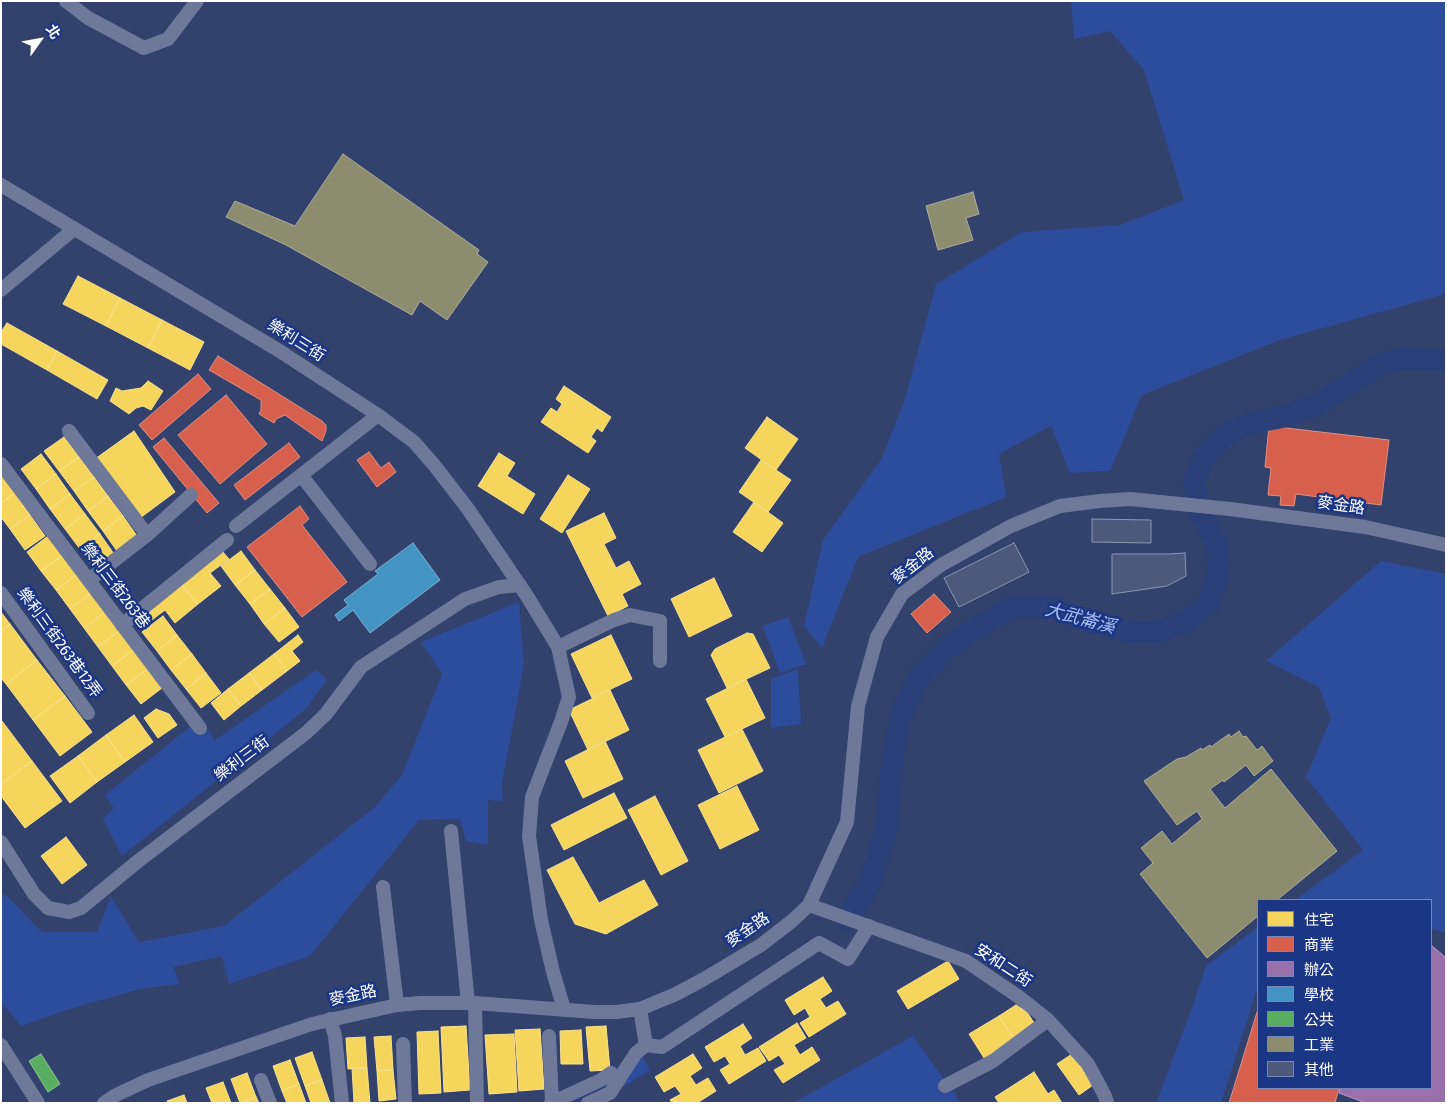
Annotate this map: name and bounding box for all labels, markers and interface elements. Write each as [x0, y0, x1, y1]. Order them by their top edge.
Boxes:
north arrow [15, 15, 65, 65]
text: 北 [42, 21, 64, 42]
street label: 樂利三街 [264, 316, 328, 366]
street label: 麥金路 [1316, 493, 1366, 519]
street label: 樂利三街263巷 [77, 539, 153, 633]
street label: 麥金路 [888, 544, 938, 588]
street label: 樂利三街263巷12弄 [13, 584, 105, 702]
water label: 大武崙溪 [1042, 599, 1118, 639]
street label: 樂利三街 [211, 732, 273, 786]
legend [1257, 899, 1432, 1089]
street label: 麥金路 [723, 909, 773, 951]
text: 住宅 [1304, 911, 1334, 929]
text: 商業 [1304, 936, 1334, 954]
street label: 安和二街 [971, 941, 1035, 991]
text: 辦公 [1304, 961, 1334, 979]
street label: 麥金路 [328, 982, 378, 1010]
text: 學校 [1304, 986, 1334, 1004]
text: 公共 [1304, 1011, 1334, 1029]
text: 工業 [1304, 1036, 1334, 1054]
text: 其他 [1304, 1061, 1334, 1079]

